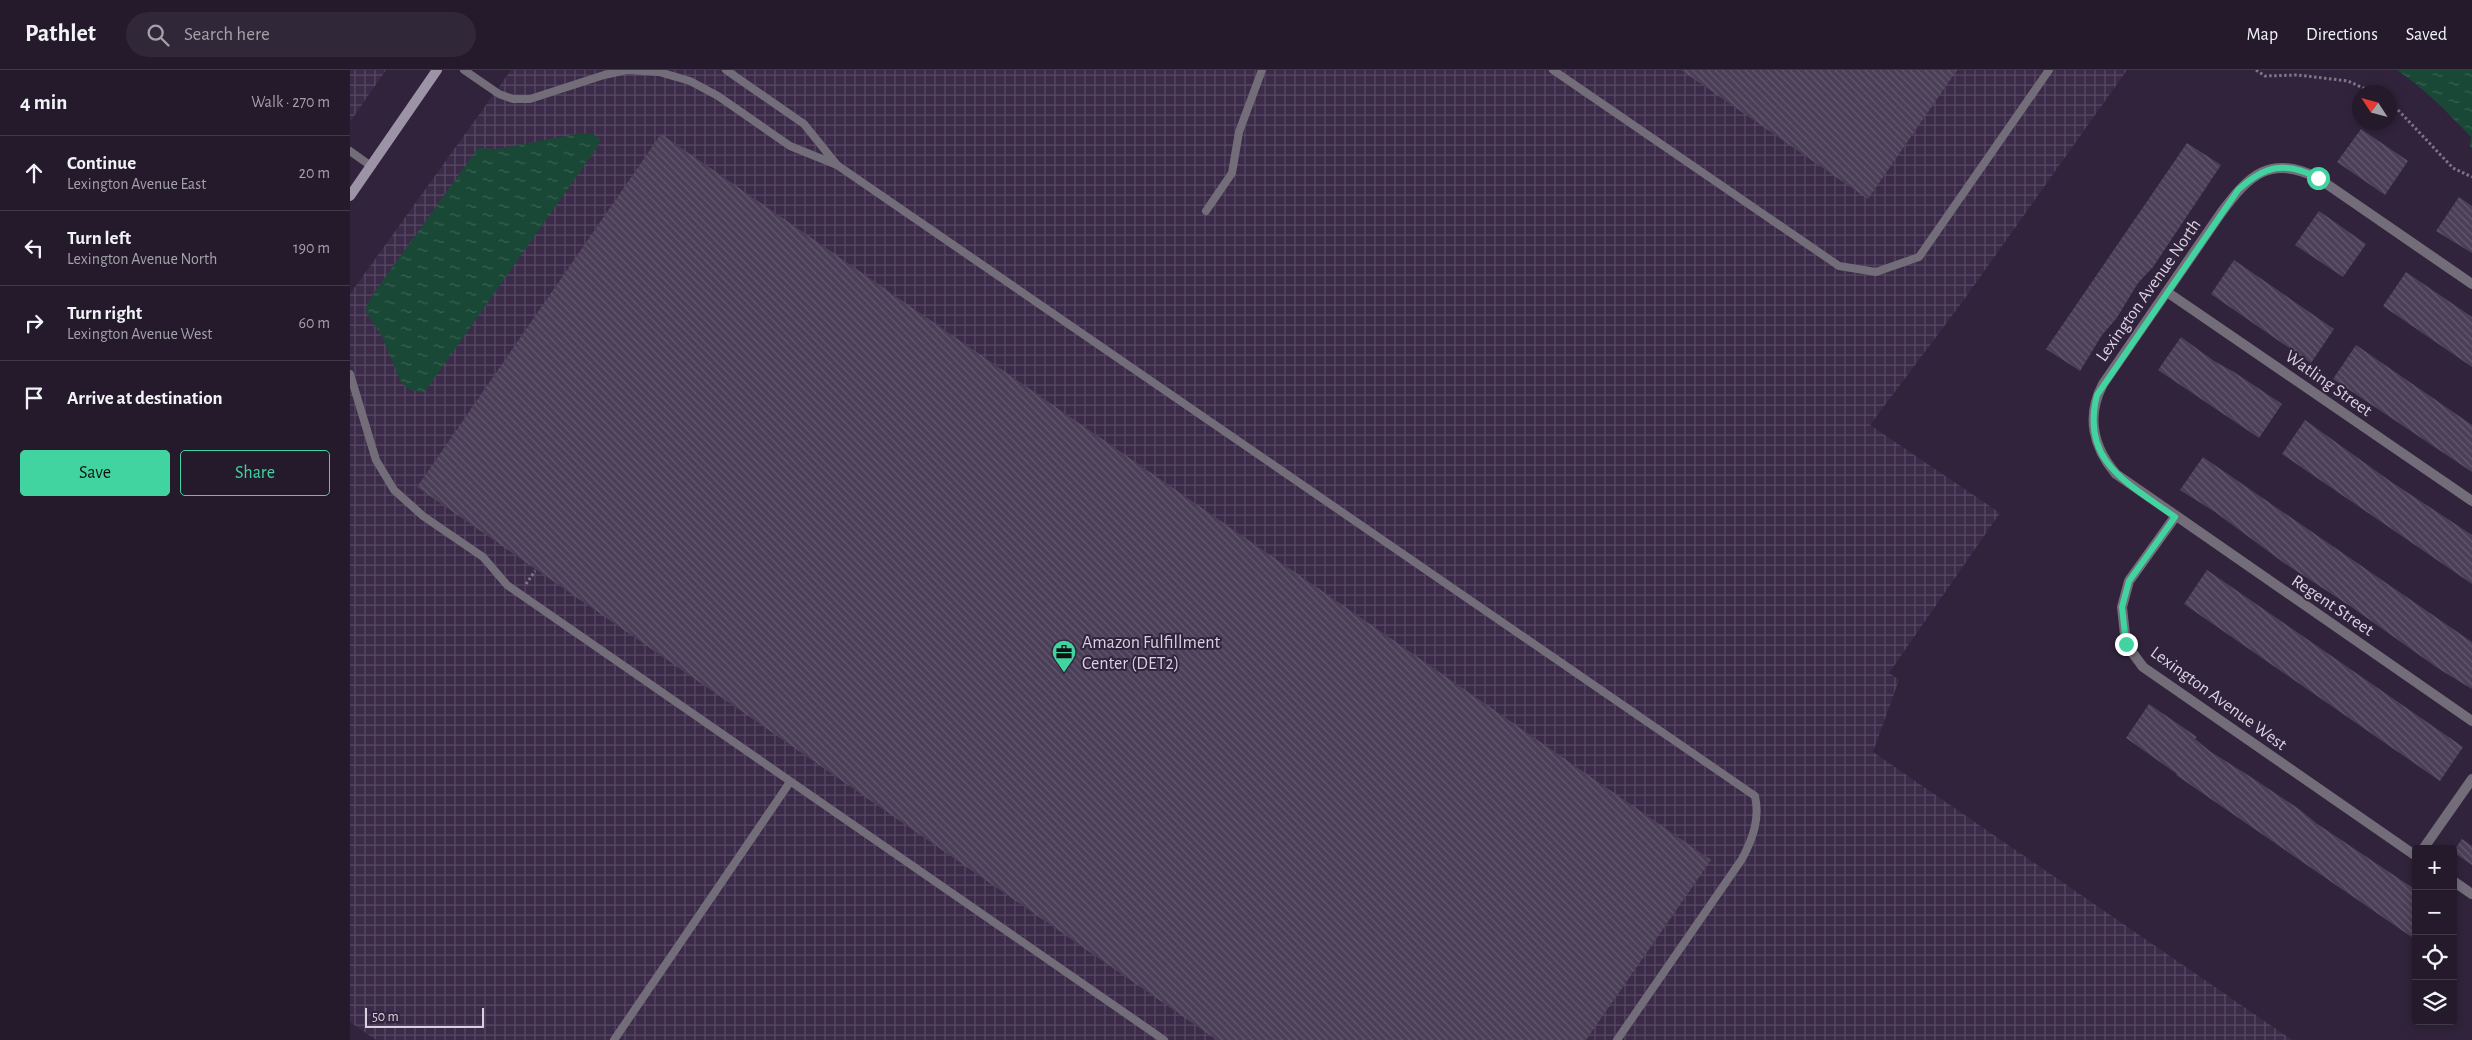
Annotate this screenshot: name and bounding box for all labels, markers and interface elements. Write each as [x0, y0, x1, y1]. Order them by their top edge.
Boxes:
search box [126, 12, 476, 57]
icon: search [144, 21, 172, 49]
text: Pathlet [25, 22, 96, 46]
text: Search here [184, 25, 270, 44]
text: Map [2247, 26, 2278, 44]
text: Directions [2306, 26, 2378, 44]
text: Saved [2406, 26, 2447, 44]
north arrow [2352, 85, 2397, 130]
text: 4 min [20, 92, 67, 113]
text: Walk · 270 m [251, 94, 330, 110]
text: Continue [67, 154, 136, 173]
icon: ahead [20, 159, 48, 187]
text: 20 m [299, 165, 330, 181]
route start [2307, 167, 2330, 190]
text: Lexington Avenue East [67, 176, 206, 192]
street label: Lexington Avenue North [2093, 216, 2205, 365]
text: Turn left [67, 229, 131, 248]
icon: left [20, 234, 48, 262]
text: 190 m [293, 240, 330, 256]
text: Lexington Avenue North [67, 251, 217, 267]
text: Turn right [67, 304, 142, 323]
icon: right [20, 309, 48, 337]
text: 60 m [299, 315, 330, 331]
text: Lexington Avenue West [67, 326, 212, 342]
street label: Watling Street [2282, 347, 2375, 420]
icon: arrive [20, 384, 48, 412]
text: Arrive at destination [67, 389, 223, 408]
button: Save [20, 450, 170, 496]
button: Share [180, 450, 330, 496]
street label: Regent Street [2288, 572, 2377, 640]
route end [2115, 633, 2138, 656]
place label: Amazon Fulfillment Center (DET2) [1082, 634, 1220, 673]
office icon: Amazon Fulfillment Center (DET2) [1051, 639, 1077, 673]
street label: Lexington Avenue West [2147, 643, 2290, 754]
map controls [2412, 845, 2457, 1025]
button: + [2412, 845, 2457, 890]
button: − [2412, 890, 2457, 935]
button: locate [2412, 935, 2457, 980]
button: layers [2412, 980, 2457, 1025]
scale bar [365, 1005, 484, 1028]
text: 50 m [372, 1010, 399, 1024]

